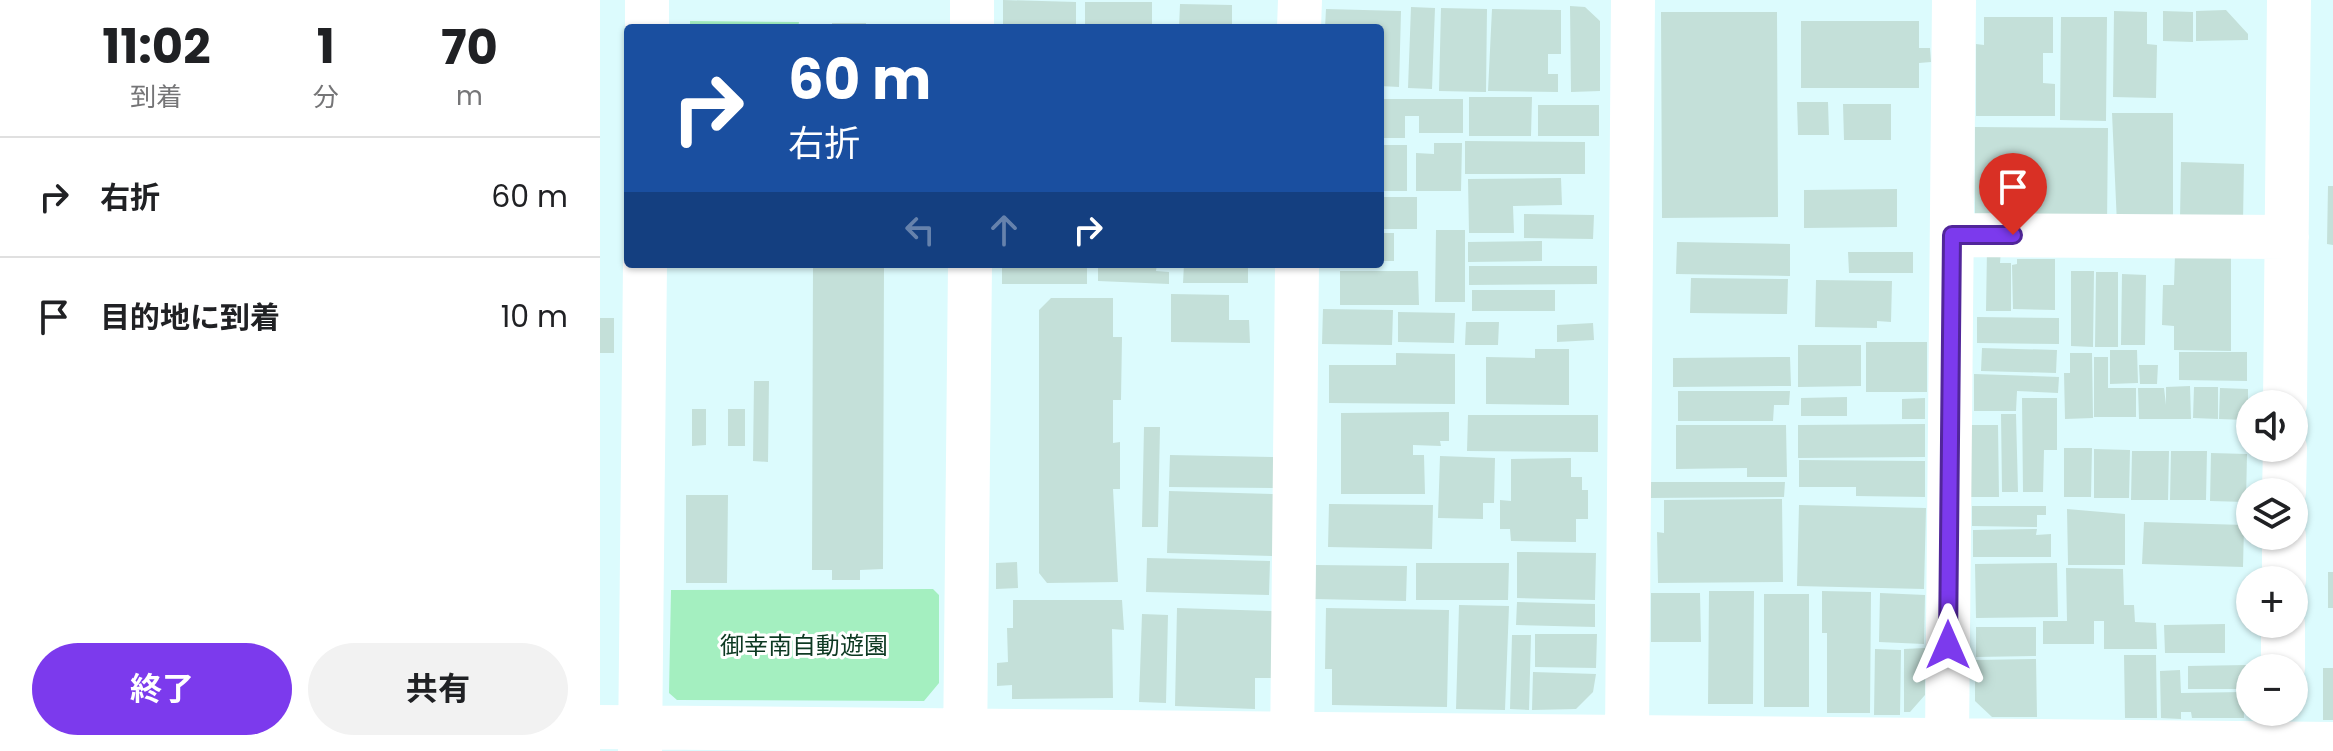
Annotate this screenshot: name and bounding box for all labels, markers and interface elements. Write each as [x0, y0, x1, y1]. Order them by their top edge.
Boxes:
text: 11:02 [102, 13, 211, 80]
text: 1 [317, 13, 335, 80]
text: 70 [441, 14, 498, 81]
text: 60 m [788, 40, 931, 119]
icon: right [656, 56, 760, 160]
text: m [456, 78, 483, 114]
text: 到着 [130, 79, 182, 115]
text: 分 [313, 79, 339, 115]
text: 右折 [788, 118, 860, 169]
pin [1979, 153, 2047, 235]
icon: arrive [1991, 165, 2035, 209]
icon: right [32, 175, 76, 219]
text: 60 m [491, 175, 568, 218]
text: 右折 [100, 176, 160, 219]
icon: left [898, 208, 942, 252]
icon: ahead [982, 208, 1026, 252]
icon: right [1066, 208, 1110, 252]
icon: arrive [32, 295, 76, 339]
text: 10 m [501, 295, 568, 338]
text: 目的地に到着 [100, 296, 280, 339]
map controls [2236, 390, 2308, 726]
button: sound [2236, 390, 2308, 462]
button: layers [2236, 478, 2308, 550]
button: + [2236, 566, 2308, 638]
position arrow [1906, 603, 1990, 687]
park label: 御幸南自動遊園 [720, 629, 888, 662]
button: 終了 [32, 643, 292, 735]
button: 共有 [308, 643, 568, 735]
button: − [2236, 654, 2308, 726]

